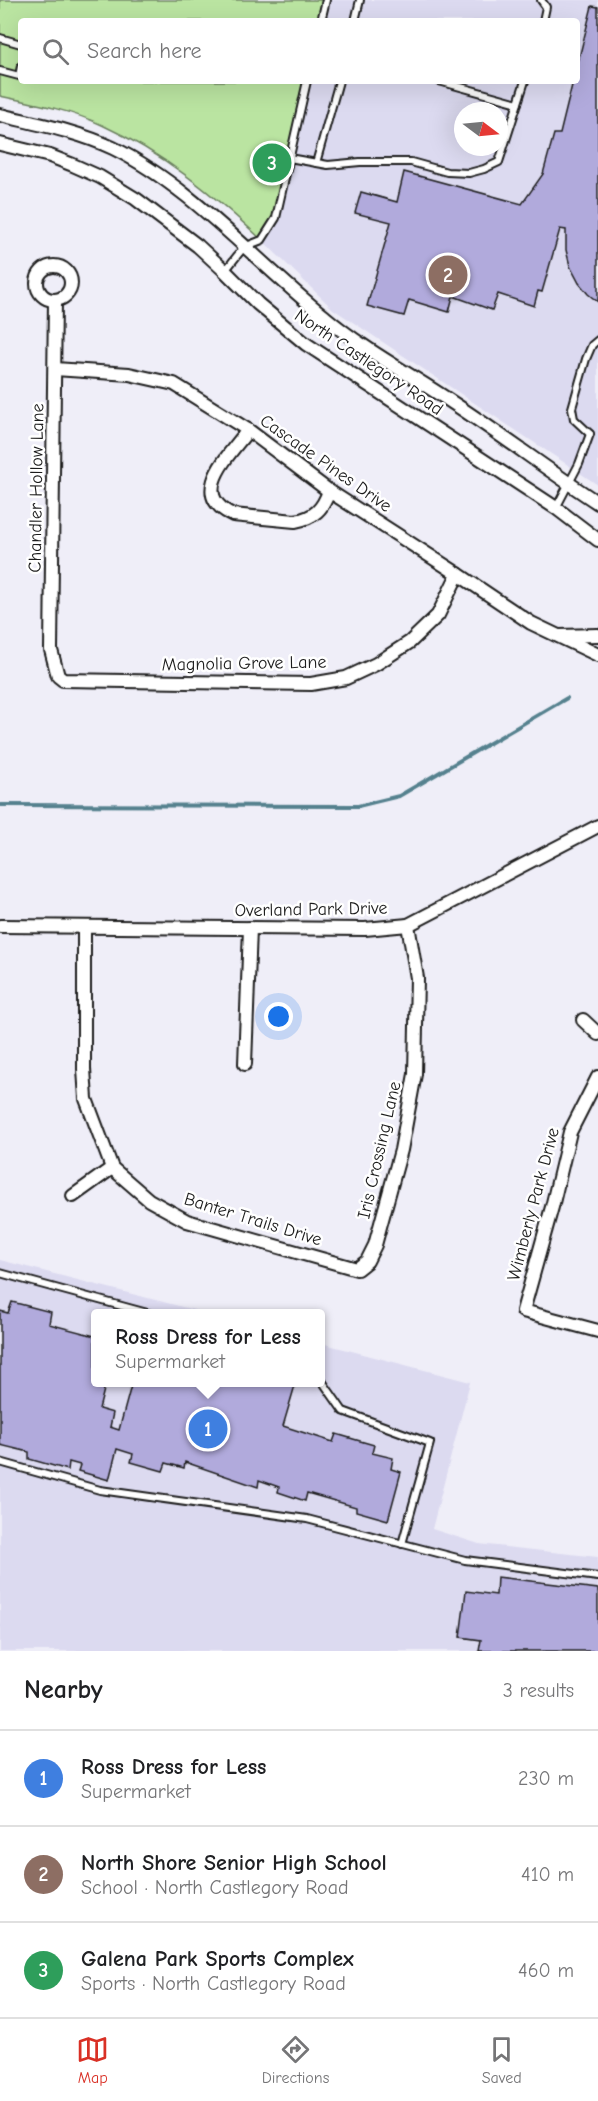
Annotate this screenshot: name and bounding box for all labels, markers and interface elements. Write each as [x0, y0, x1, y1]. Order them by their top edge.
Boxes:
search box [18, 18, 580, 84]
icon: search [39, 35, 72, 68]
text: Search here [87, 38, 202, 64]
north arrow [454, 102, 508, 156]
pin: 3 [252, 140, 292, 186]
pin: 2 [428, 252, 468, 298]
street label: North Castlegory Road [291, 305, 447, 420]
street label: Chandler Hollow Lane [25, 403, 48, 573]
street label: Cascade Pines Drive [256, 410, 396, 517]
street label: Magnolia Grove Lane [161, 652, 327, 675]
street label: Overland Park Drive [234, 898, 388, 921]
your location [264, 1002, 293, 1031]
street label: Iris Crossing Lane [353, 1079, 406, 1221]
street label: Wimberly Park Drive [503, 1125, 564, 1283]
street label: Banter Trails Drive [181, 1189, 324, 1250]
popup [91, 1309, 325, 1387]
text: Ross Dress for Less [115, 1324, 301, 1350]
text: Supermarket [115, 1350, 225, 1373]
pin: 1 [188, 1406, 228, 1452]
text: Nearby [24, 1675, 103, 1705]
text: 3 results [503, 1679, 574, 1702]
text: Ross Dress for Less [81, 1754, 266, 1780]
text: 1 [40, 1767, 47, 1790]
text: 230 m [518, 1767, 574, 1790]
text: Supermarket [81, 1780, 191, 1803]
text: North Shore Senior High School [81, 1850, 387, 1876]
text: 2 [39, 1863, 48, 1886]
text: 410 m [521, 1863, 574, 1886]
text: School · North Castlegory Road [81, 1876, 349, 1899]
text: Galena Park Sports Complex [81, 1946, 354, 1972]
text: 3 [39, 1959, 48, 1982]
text: 460 m [518, 1959, 574, 1982]
text: Sports · North Castlegory Road [81, 1972, 346, 1995]
tab: Map [76, 2033, 109, 2087]
tab: Directions [262, 2033, 329, 2087]
tab: Saved [482, 2033, 522, 2087]

